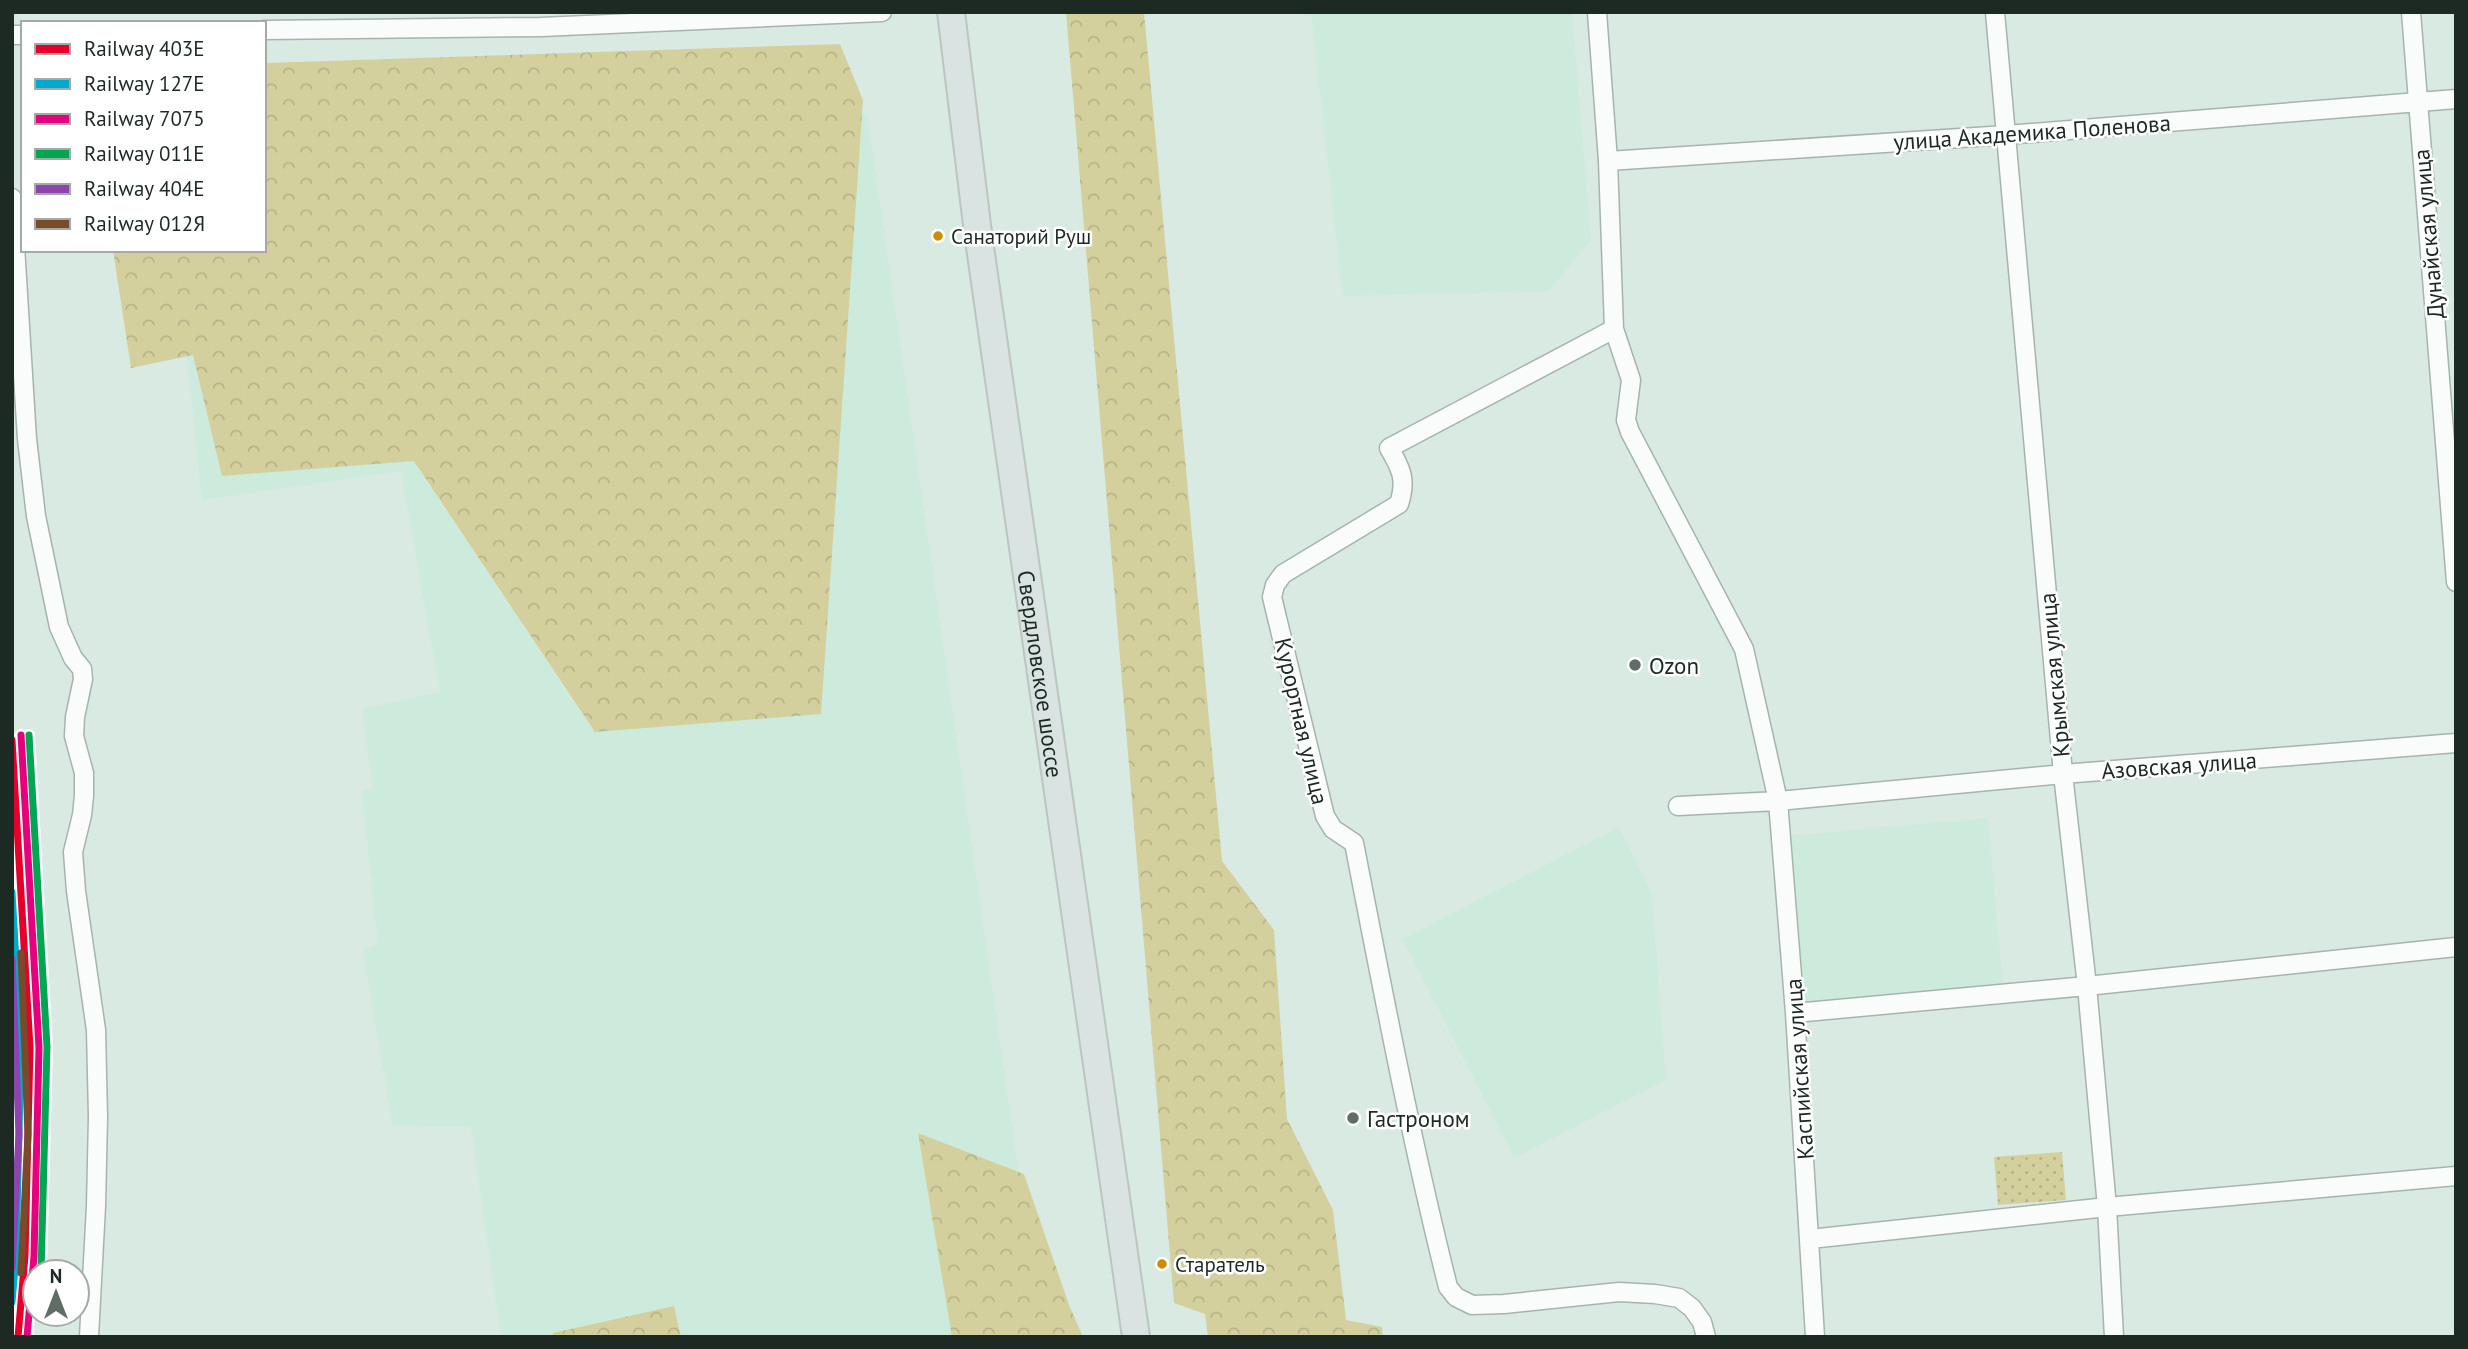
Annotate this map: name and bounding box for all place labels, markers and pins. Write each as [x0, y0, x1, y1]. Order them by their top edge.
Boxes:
place label: Санаторий Руш [951, 223, 1091, 250]
marker: Санаторий Руш [931, 229, 945, 243]
place label: Ozon [1649, 651, 1699, 680]
marker: Ozon [1627, 657, 1643, 673]
place label: Гастроном [1367, 1104, 1470, 1133]
marker: Гастроном [1345, 1110, 1361, 1126]
place label: Старатель [1175, 1251, 1265, 1278]
marker: Старатель [1155, 1257, 1169, 1271]

